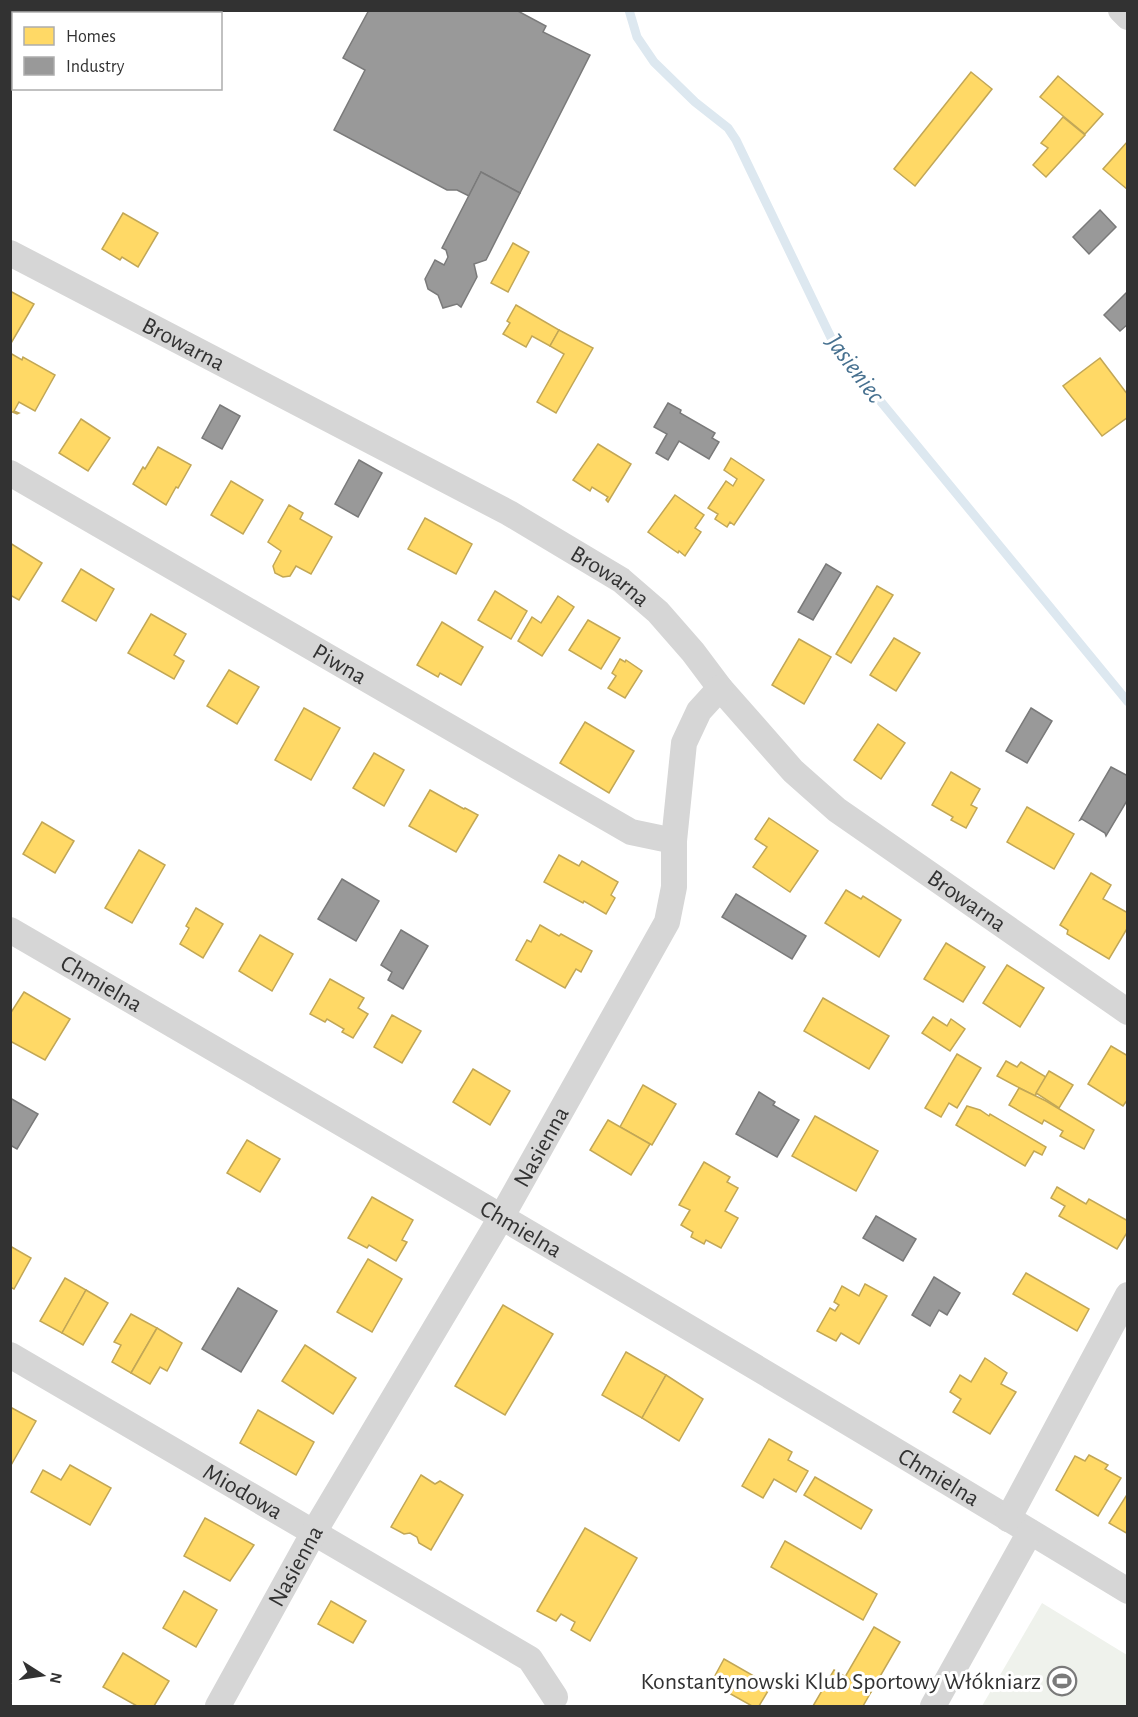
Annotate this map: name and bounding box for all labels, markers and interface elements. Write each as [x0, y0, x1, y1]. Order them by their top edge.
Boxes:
legend [12, 12, 222, 90]
text: Homes [66, 28, 116, 46]
text: Industry [66, 58, 125, 76]
street label: Browarna [138, 313, 229, 376]
water label: Jasieniec [821, 329, 889, 408]
street label: Browarna [566, 542, 654, 612]
street label: Piwna [308, 640, 370, 689]
street label: Browarna [923, 866, 1010, 937]
street label: Chmielna [56, 951, 146, 1017]
street label: Nasienna [510, 1103, 574, 1192]
street label: Chmielna [476, 1196, 566, 1263]
street label: Chmielna [894, 1444, 983, 1511]
street label: Miodowa [199, 1460, 286, 1525]
street label: Nasienna [264, 1522, 328, 1611]
north arrow [12, 1645, 72, 1705]
sports icon: Konstantynowski Klub Sportowy Włókniarz [1046, 1665, 1078, 1697]
place label: Konstantynowski Klub Sportowy Włókniarz [641, 1670, 1041, 1694]
text: N [47, 1671, 65, 1685]

